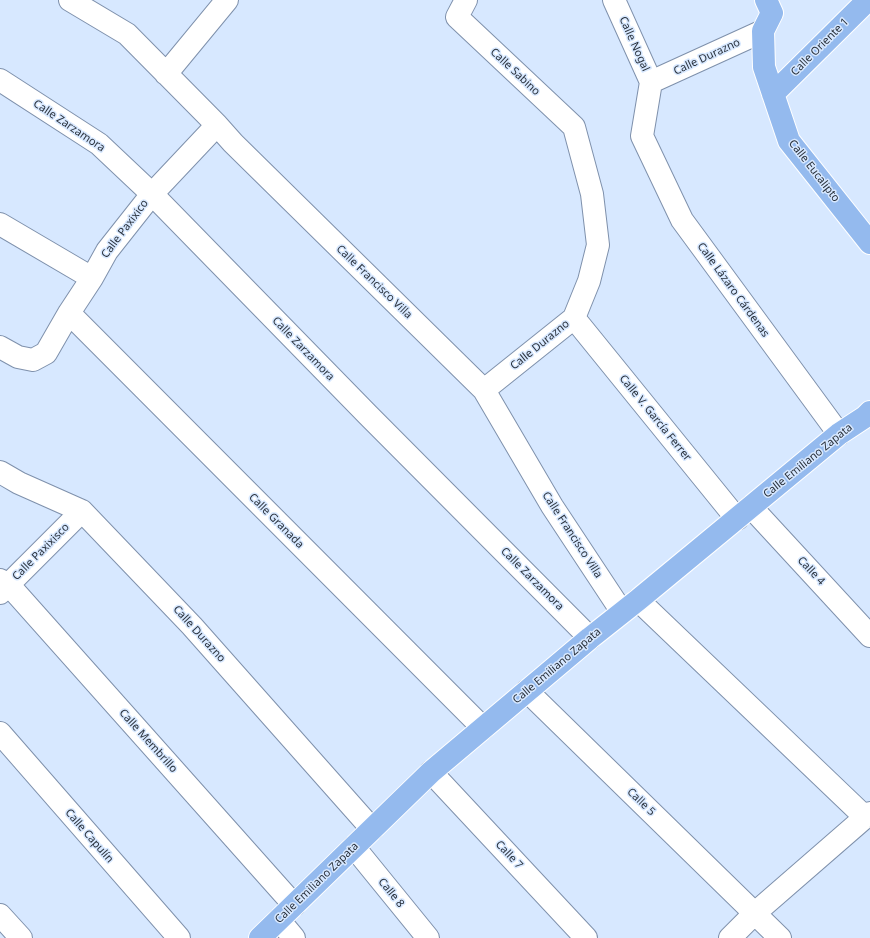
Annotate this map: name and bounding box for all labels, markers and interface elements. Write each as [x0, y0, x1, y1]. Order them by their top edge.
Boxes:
street label: Calle Nogal [616, 15, 652, 73]
street label: Calle Oriente 1 [788, 15, 852, 79]
street label: Calle Durazno [672, 36, 742, 78]
street label: Calle Sabino [487, 46, 543, 98]
street label: Calle Zarzamora [31, 97, 107, 155]
street label: Calle Eucalipto [786, 137, 842, 205]
street label: Calle Paxixico [99, 197, 151, 261]
street label: Calle Lázaro Cárdenas [694, 240, 772, 340]
street label: Calle Francisco Villa [333, 242, 415, 322]
street label: Calle Zarzamora [269, 314, 337, 384]
street label: Calle Durazno [508, 317, 572, 373]
street label: Calle V. García Ferrer [616, 372, 694, 464]
street label: Calle Emiliano Zapata [761, 421, 855, 501]
street label: Calle Francisco Villa [539, 489, 605, 581]
street label: Calle Granada [246, 491, 306, 551]
street label: Calle Paxixisco [10, 521, 72, 583]
street label: Calle Zarzamora [498, 545, 566, 613]
street label: Calle 4 [795, 554, 827, 588]
street label: Calle Durazno [170, 603, 228, 665]
street label: Calle Emiliano Zapata [510, 625, 604, 707]
street label: Calle Membrillo [116, 707, 180, 775]
street label: Calle 5 [624, 785, 658, 819]
street label: Calle Capulín [62, 806, 116, 866]
street label: Calle 7 [493, 838, 525, 872]
street label: Calle Emiliano Zapata [273, 840, 361, 926]
street label: Calle 8 [375, 876, 407, 910]

